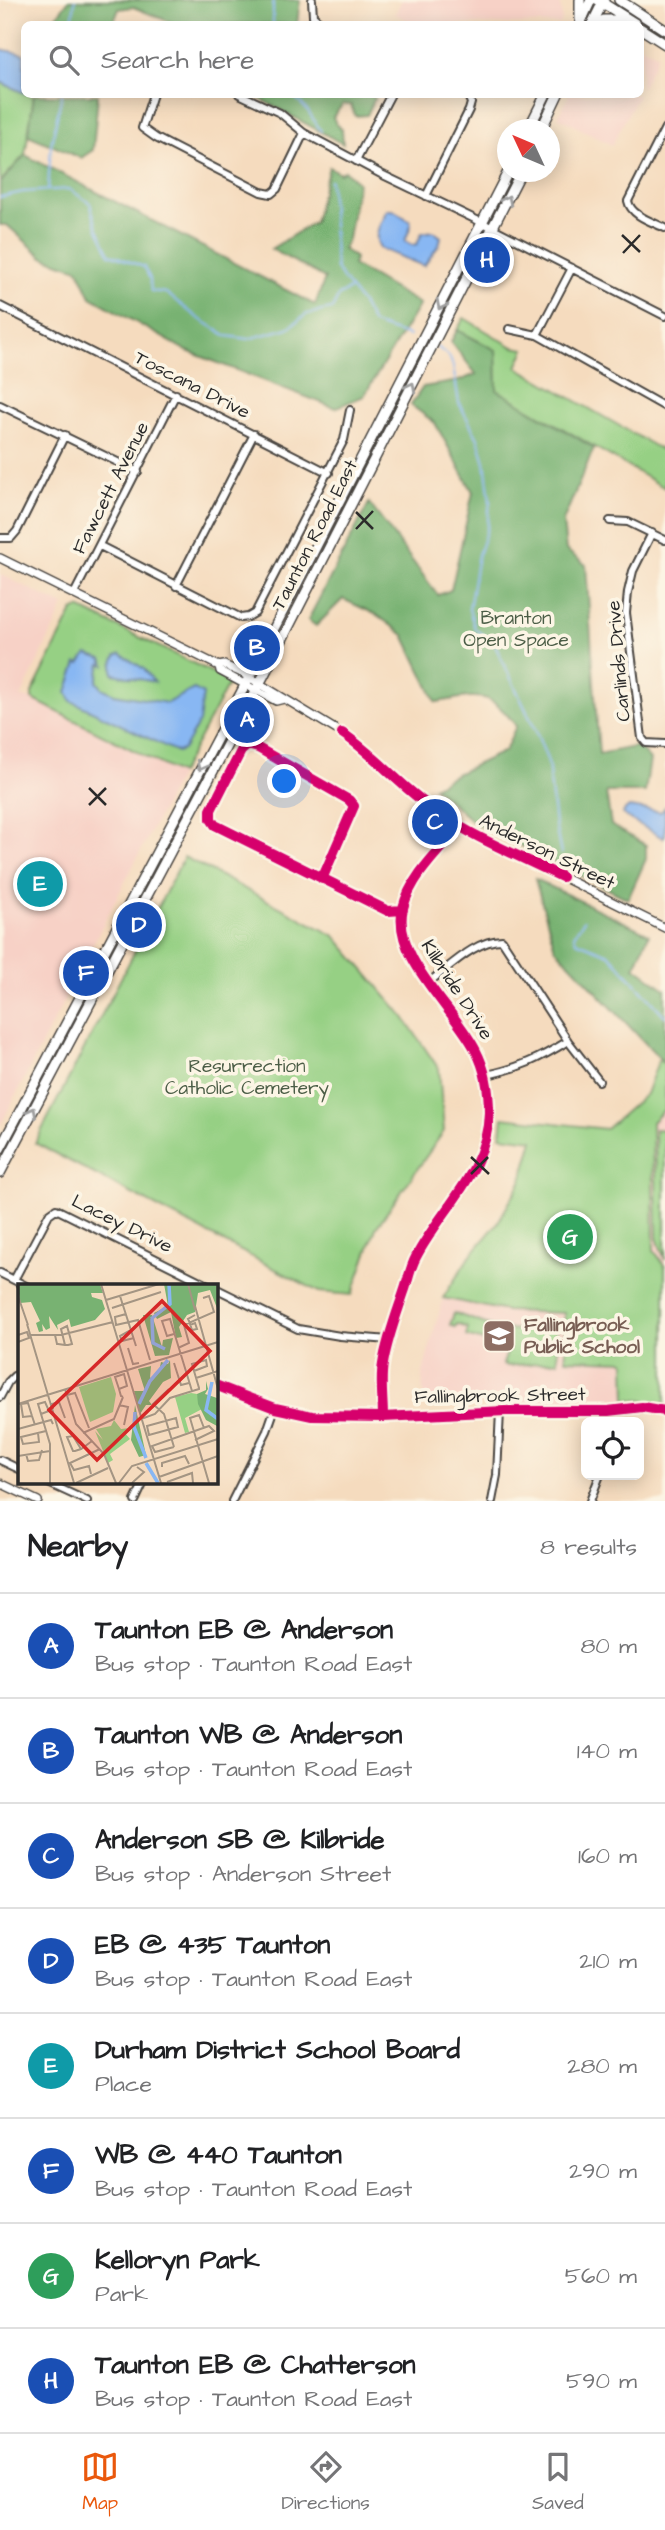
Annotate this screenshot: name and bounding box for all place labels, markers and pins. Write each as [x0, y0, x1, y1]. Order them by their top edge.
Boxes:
pin: H [464, 234, 510, 286]
pin: B [234, 622, 280, 674]
pin: A [224, 694, 270, 746]
pin: C [412, 796, 458, 848]
pin: E [17, 858, 63, 910]
pin: D [116, 899, 162, 951]
pin: F [63, 947, 109, 999]
pin: G [547, 1211, 593, 1263]
place label: Fallingbrook Public School [524, 1312, 640, 1361]
school or university icon: Fallingbrook Public School [480, 1317, 518, 1355]

